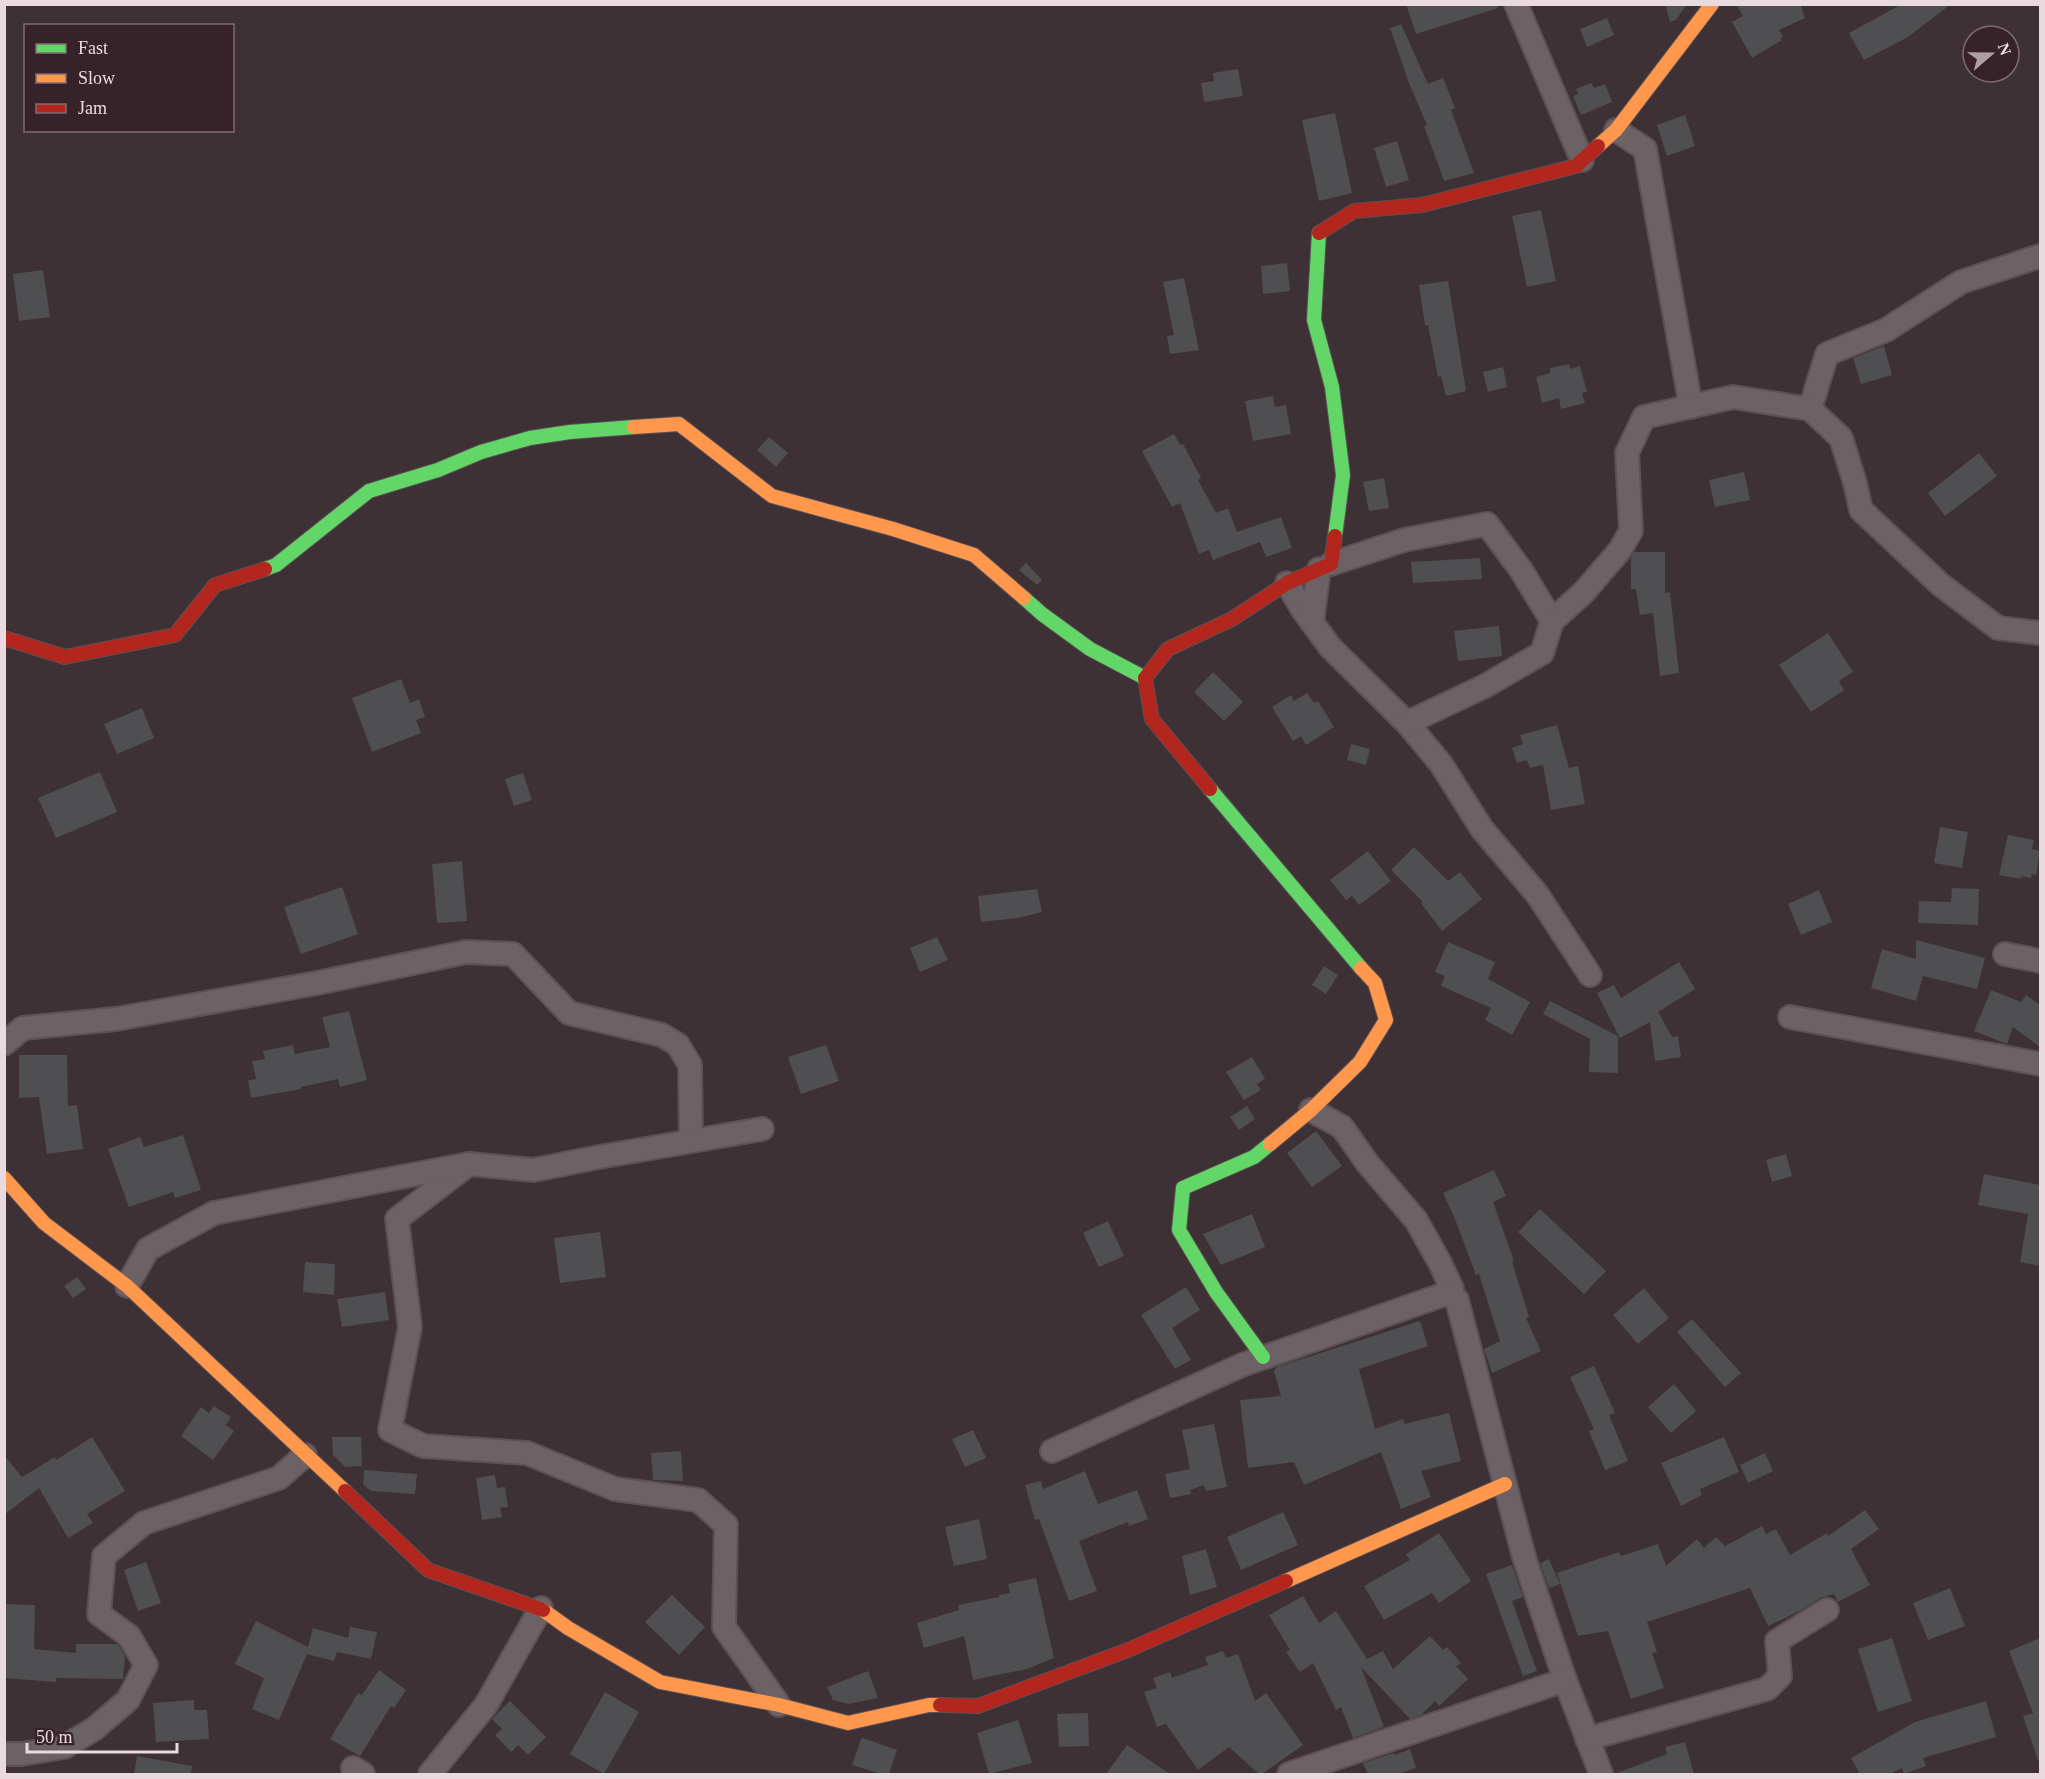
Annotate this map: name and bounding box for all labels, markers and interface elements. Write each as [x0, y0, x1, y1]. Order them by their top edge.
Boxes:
legend [24, 24, 234, 132]
north arrow [1961, 24, 2021, 84]
text: Fast [78, 38, 108, 58]
text: N [1995, 41, 2015, 58]
text: Slow [78, 68, 115, 88]
text: Jam [78, 98, 107, 118]
scale bar [27, 1716, 177, 1754]
text: 50 m [36, 1727, 73, 1747]

